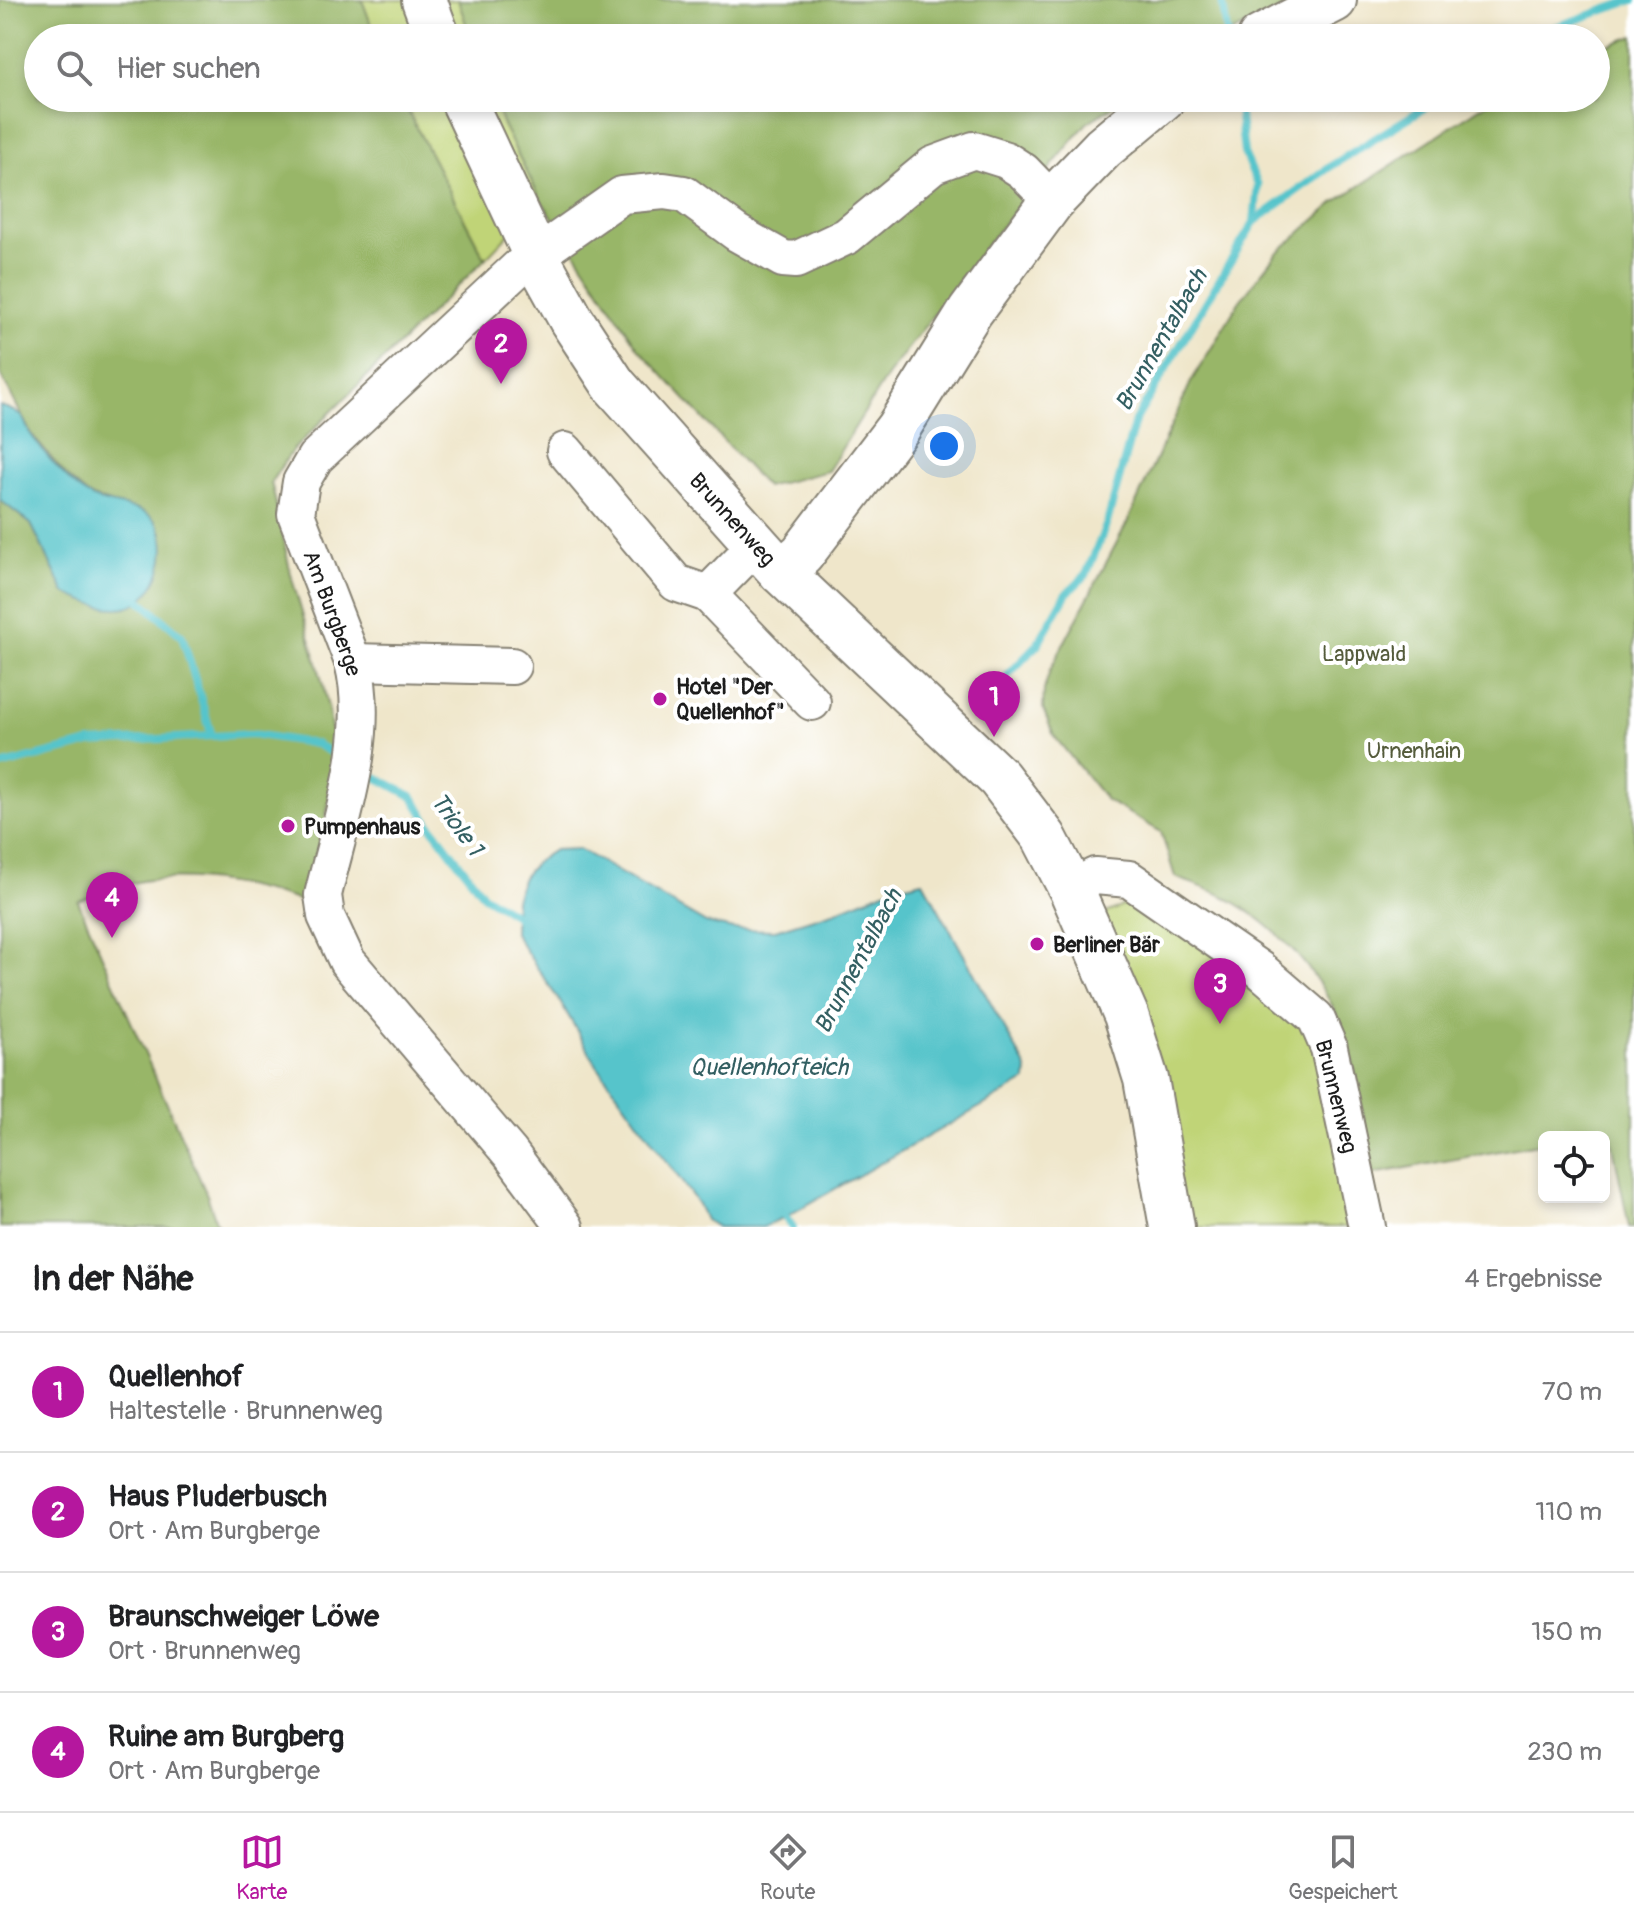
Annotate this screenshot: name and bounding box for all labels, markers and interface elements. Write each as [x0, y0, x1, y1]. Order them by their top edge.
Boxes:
search box [24, 24, 1610, 112]
icon: search [52, 46, 96, 90]
text: Hier suchen [116, 50, 261, 87]
water label: Brunnentalbach [1109, 263, 1215, 416]
pin: 2 [475, 318, 527, 384]
your location [924, 426, 964, 466]
street label: Brunnenweg [683, 467, 781, 572]
street label: Am Burgberge [296, 547, 368, 680]
park label: Lappwald [1322, 640, 1406, 668]
pin: 1 [968, 671, 1020, 737]
place label: Hotel "Der Quellenhof" [676, 673, 785, 726]
marker: Hotel "Der Quellenhof" [651, 690, 669, 708]
park label: Urnenhain [1367, 737, 1461, 765]
water label: Triole 1 [424, 787, 491, 863]
place label: Pumpenhaus [304, 813, 421, 841]
marker: Pumpenhaus [279, 817, 297, 835]
pin: 4 [86, 872, 138, 938]
water label: Brunnentalbach [808, 883, 909, 1038]
place label: Berliner Bär [1053, 931, 1161, 959]
marker: Berliner Bär [1028, 935, 1046, 953]
pin: 3 [1194, 958, 1246, 1024]
street label: Brunnenweg [1308, 1037, 1364, 1156]
water label: Quellenhofteich [690, 1053, 850, 1082]
map controls [1538, 1131, 1610, 1203]
button: locate [1538, 1131, 1610, 1203]
text: In der Nähe [32, 1258, 193, 1301]
text: 4 Ergebnisse [1464, 1263, 1602, 1295]
text: Quellenhof [108, 1358, 244, 1395]
text: 1 [53, 1376, 63, 1408]
text: 70 m [1542, 1376, 1602, 1408]
text: Haltestelle · Brunnenweg [108, 1395, 383, 1427]
text: Haus Pluderbusch [108, 1478, 327, 1515]
text: 2 [51, 1496, 65, 1528]
text: 110 m [1535, 1496, 1602, 1528]
text: Ort · Am Burgberge [108, 1515, 320, 1547]
text: Braunschweiger Löwe [108, 1598, 379, 1635]
text: 3 [51, 1616, 65, 1648]
text: 150 m [1531, 1616, 1602, 1648]
text: Ort · Brunnenweg [108, 1635, 301, 1667]
text: Ruine am Burgberg [108, 1718, 344, 1755]
text: 4 [50, 1736, 66, 1768]
text: 230 m [1527, 1736, 1602, 1768]
text: Ort · Am Burgberge [108, 1755, 320, 1787]
tab: Karte [236, 1830, 287, 1906]
tab: Route [760, 1830, 815, 1906]
tab: Gespeichert [1288, 1830, 1398, 1906]

